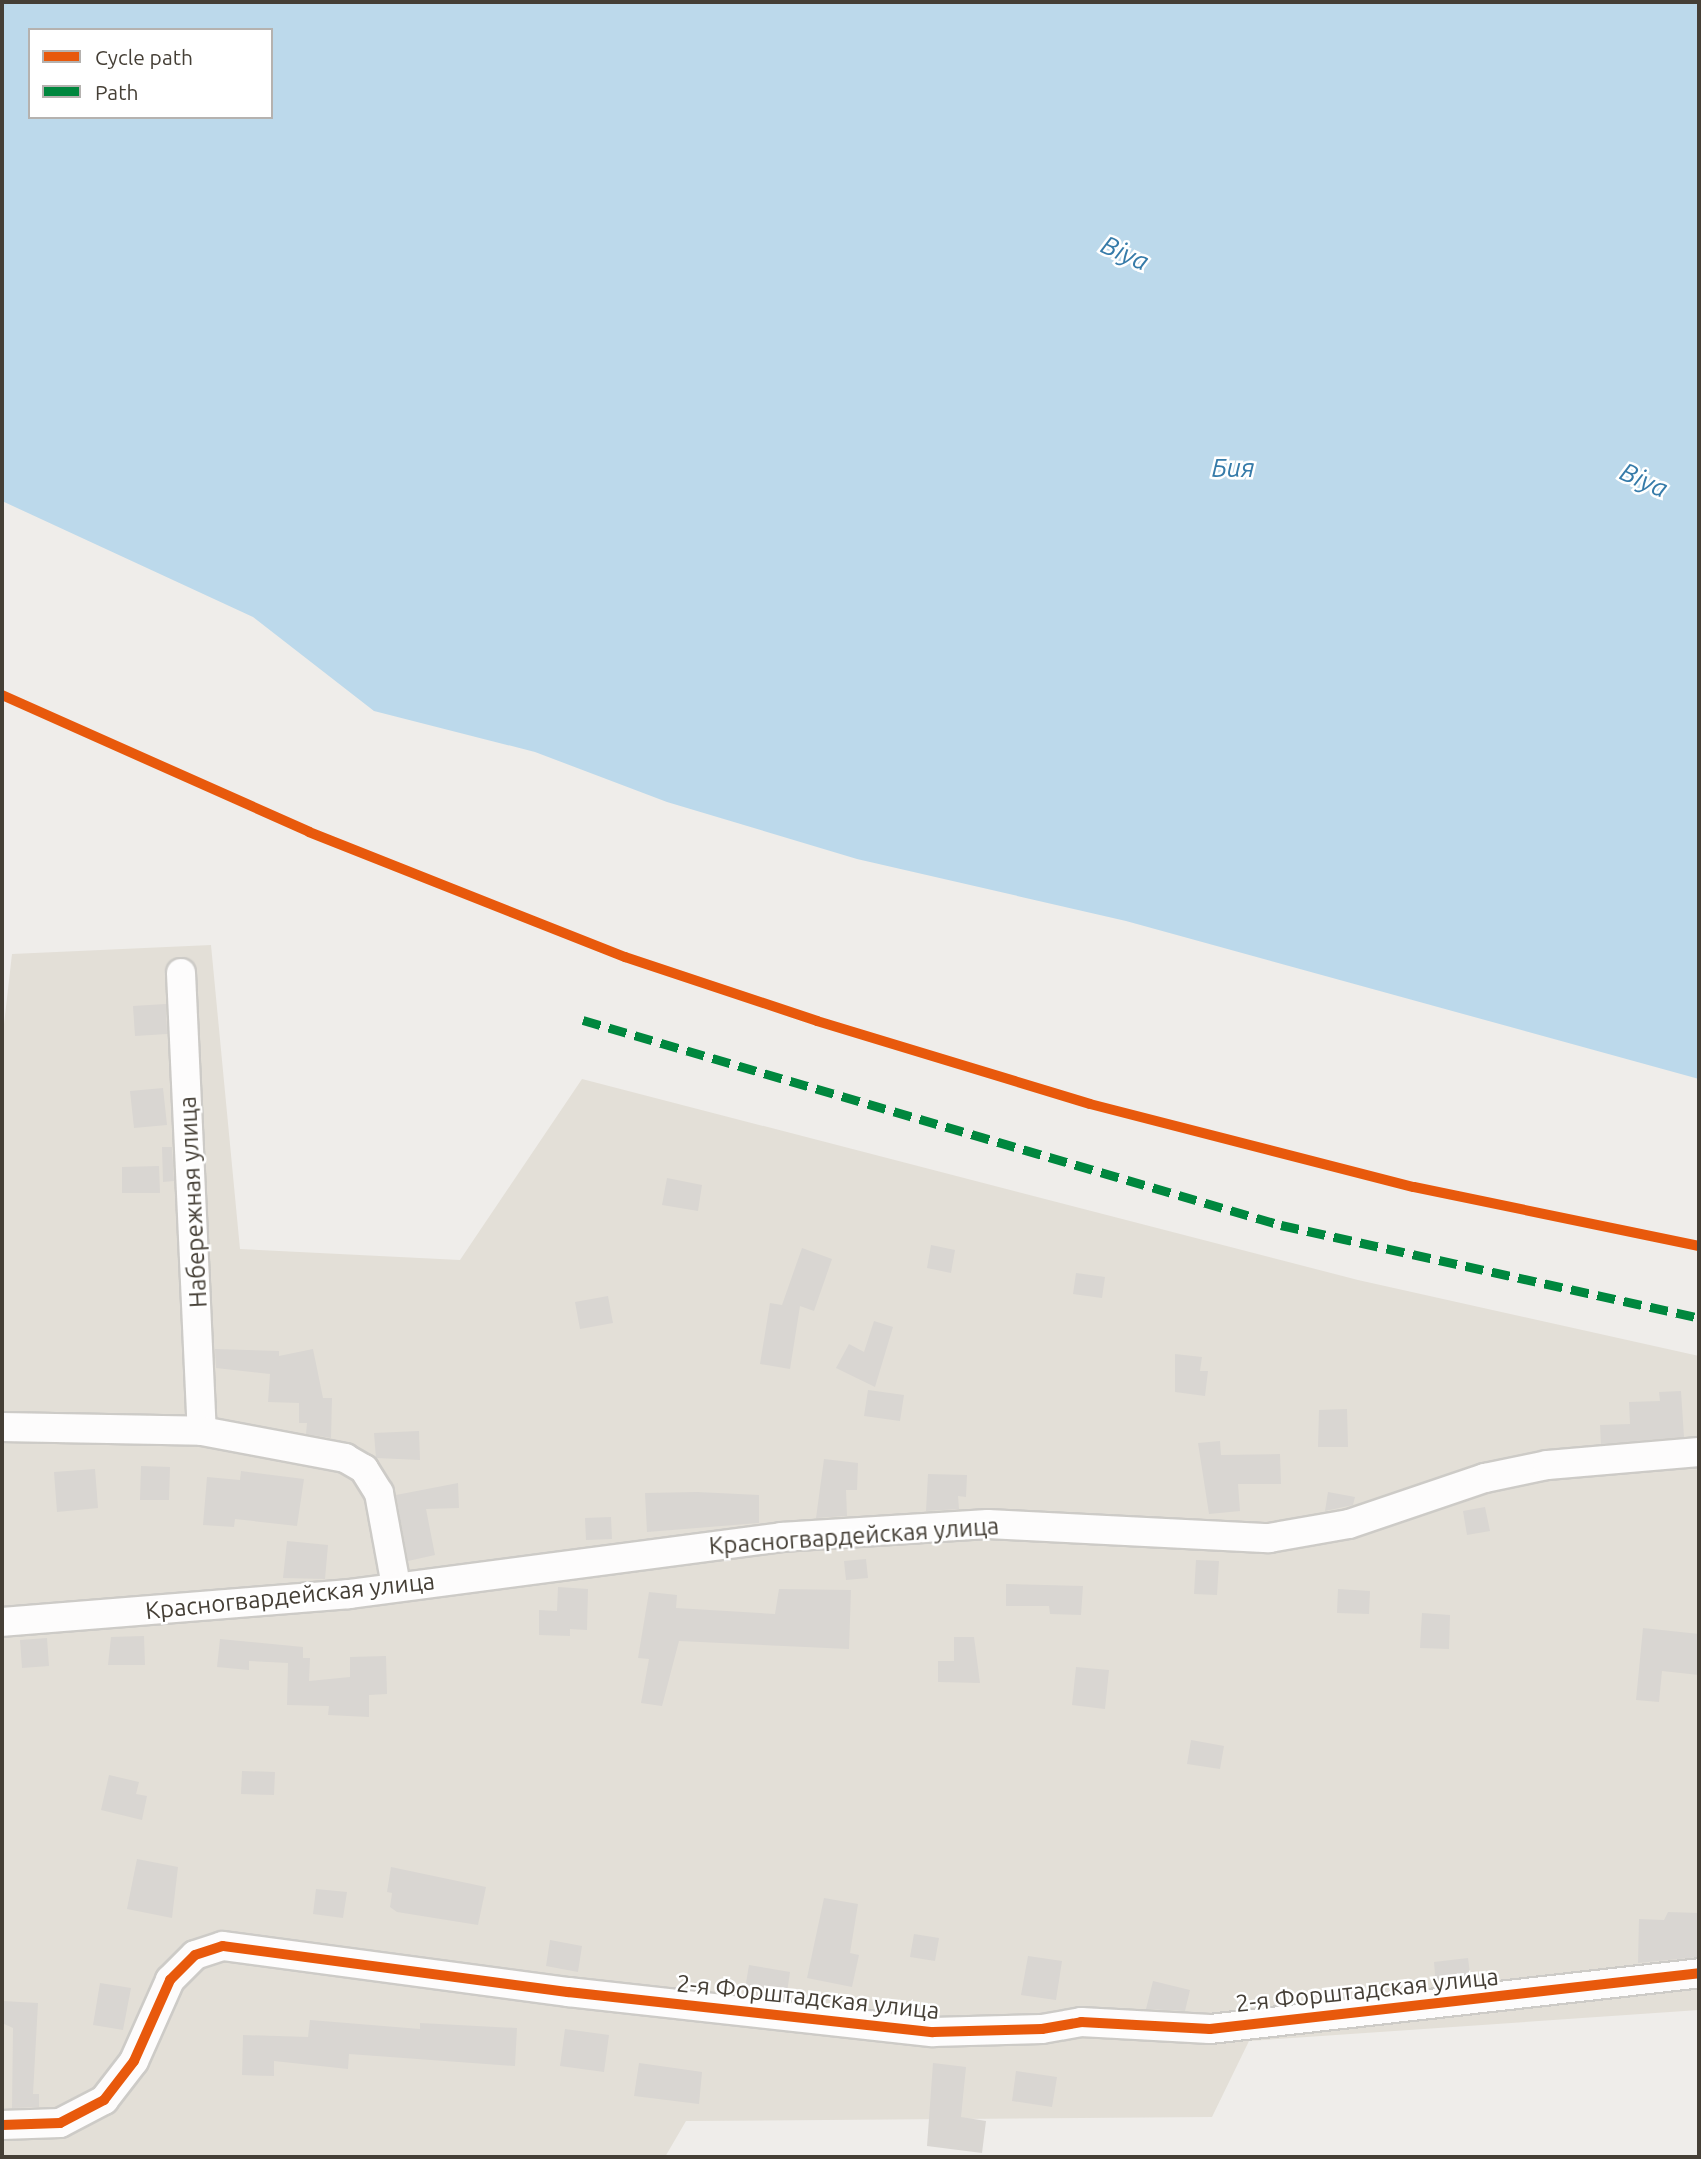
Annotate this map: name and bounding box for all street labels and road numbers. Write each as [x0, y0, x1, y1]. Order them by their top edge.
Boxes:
street label: Набережная улица [173, 1095, 213, 1309]
street label: Красногвардейская улица [708, 1511, 1000, 1561]
street label: Красногвардейская улица [144, 1566, 436, 1626]
street label: 2-я Форштадская улица [1234, 1962, 1500, 2018]
street label: 2-я Форштадская улица [675, 1969, 941, 2025]

